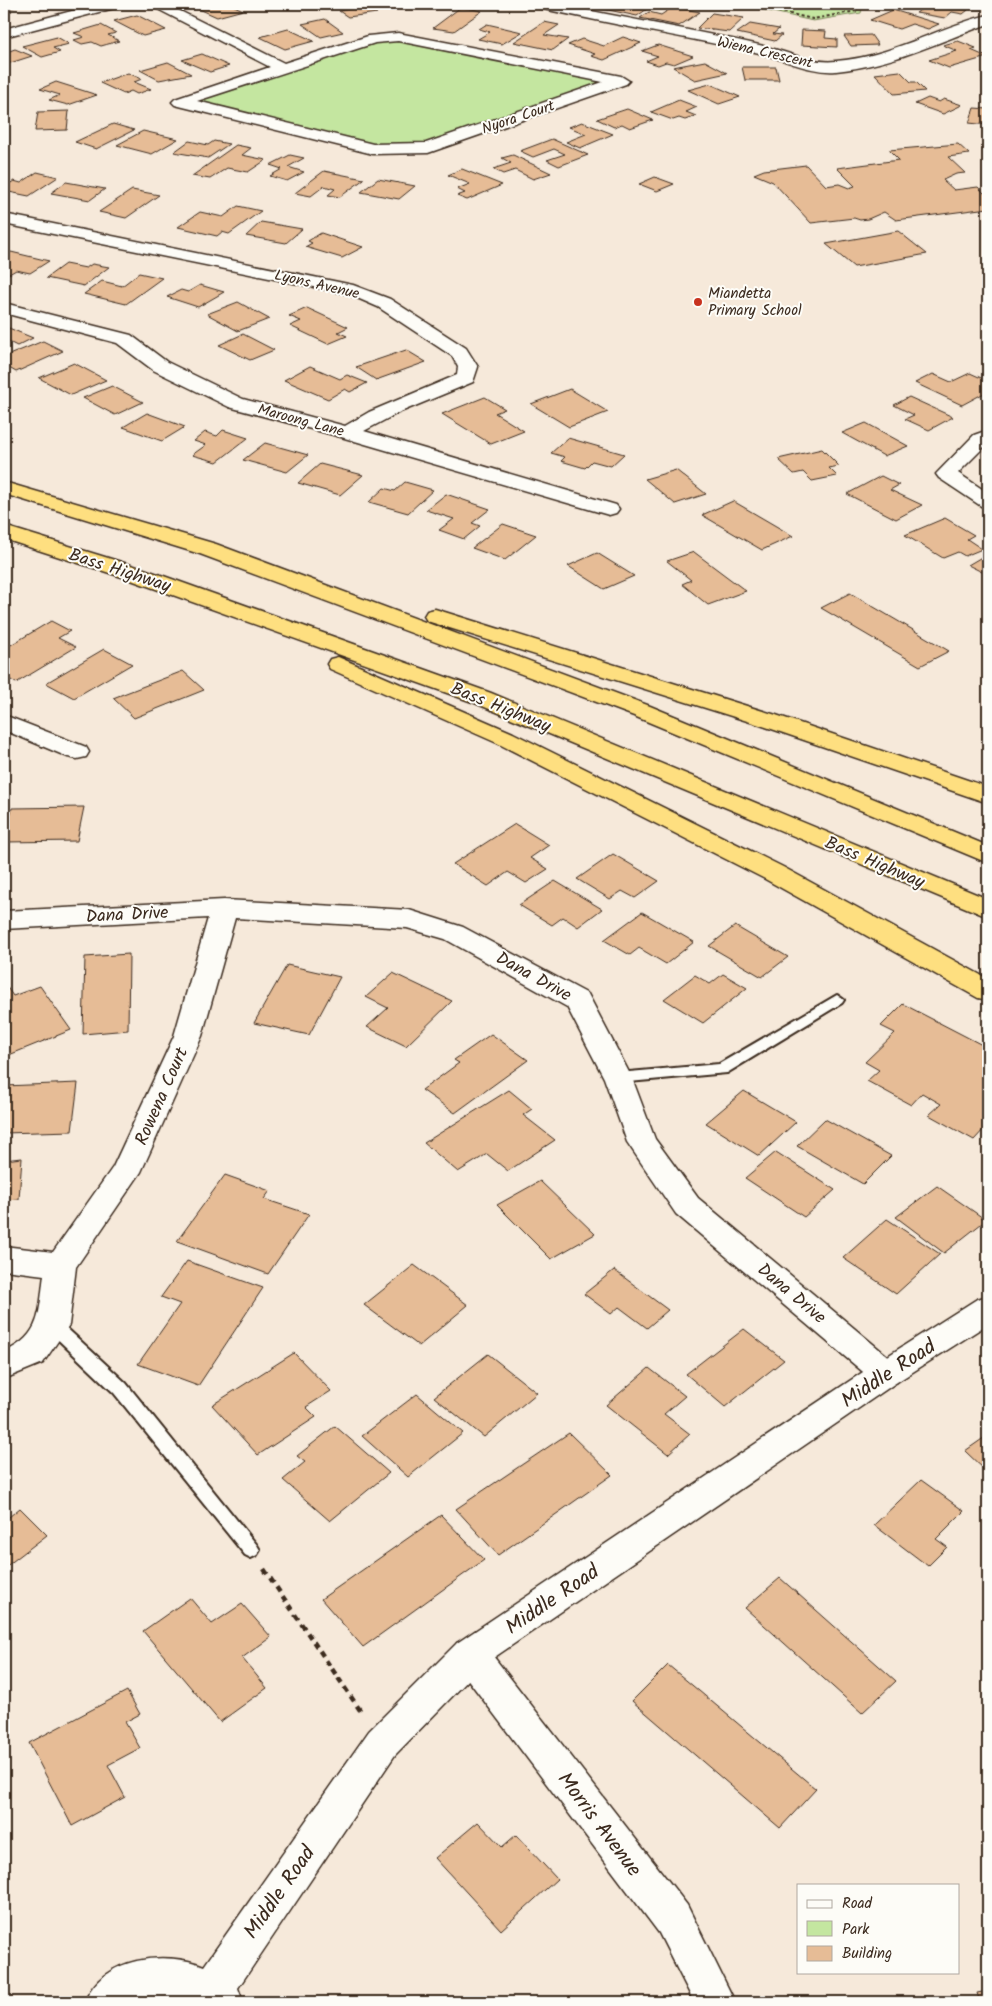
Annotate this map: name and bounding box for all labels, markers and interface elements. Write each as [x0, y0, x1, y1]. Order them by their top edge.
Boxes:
street label: Wiena Crescent [715, 30, 815, 76]
street label: Nyora Court [479, 94, 558, 142]
street label: Lyons Avenue [272, 264, 362, 306]
place label: Miandetta Primary School [708, 282, 802, 323]
marker: Miandetta Primary School [692, 296, 704, 308]
street label: Maroong Lane [255, 398, 347, 444]
street label: Bass Highway [65, 541, 175, 602]
street label: Bass Highway [446, 675, 556, 742]
street label: Bass Highway [820, 829, 929, 898]
street label: Dana Drive [85, 899, 169, 932]
street label: Dana Drive [490, 945, 577, 1010]
street label: Rowena Court [128, 1042, 197, 1150]
street label: Dana Drive [750, 1256, 832, 1332]
street label: Middle Road [835, 1331, 943, 1417]
street label: Middle Road [499, 1556, 607, 1644]
street label: Morris Avenue [548, 1765, 650, 1885]
street label: Middle Road [236, 1839, 325, 1946]
legend [797, 1884, 960, 1974]
text: Road [842, 1892, 873, 1916]
text: Park [842, 1918, 870, 1942]
text: Building [842, 1942, 892, 1966]

